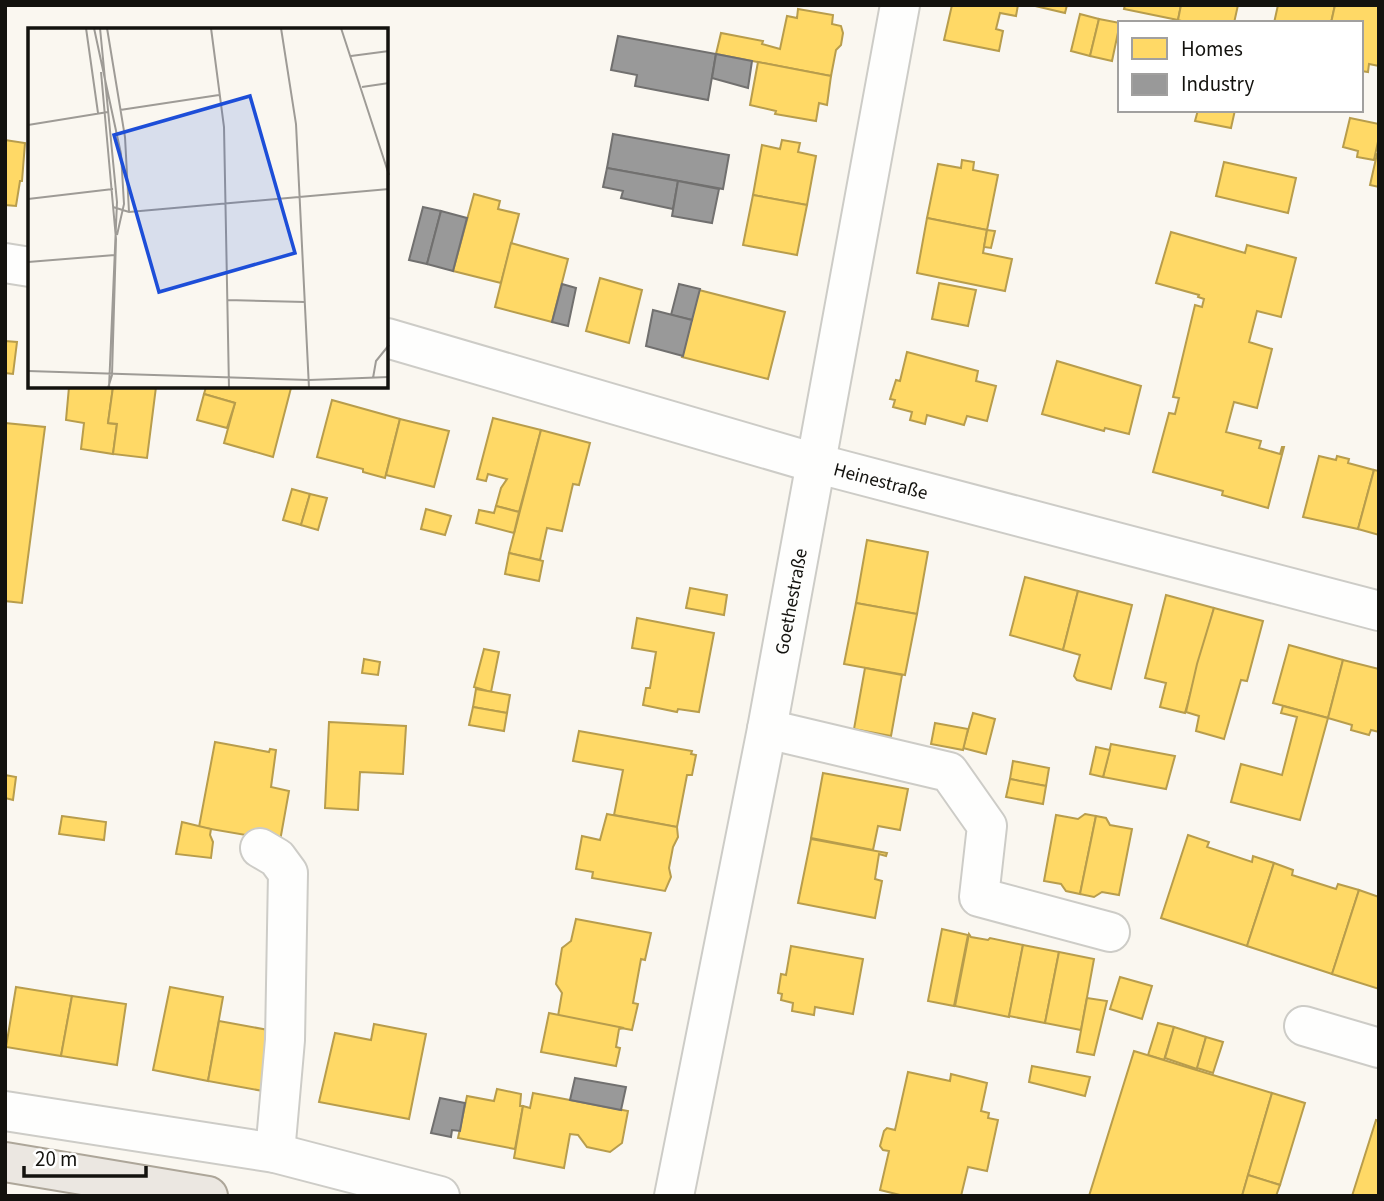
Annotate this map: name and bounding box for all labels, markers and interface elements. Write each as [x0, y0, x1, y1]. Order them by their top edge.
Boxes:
legend [1118, 21, 1363, 112]
inset map [28, 28, 388, 388]
text: Homes [1181, 34, 1243, 64]
text: Industry [1181, 69, 1254, 99]
street label: Heinestraße [830, 456, 931, 507]
street label: Goethestraße [769, 546, 815, 657]
scale bar [24, 1134, 147, 1178]
text: 20 m [35, 1144, 77, 1174]

